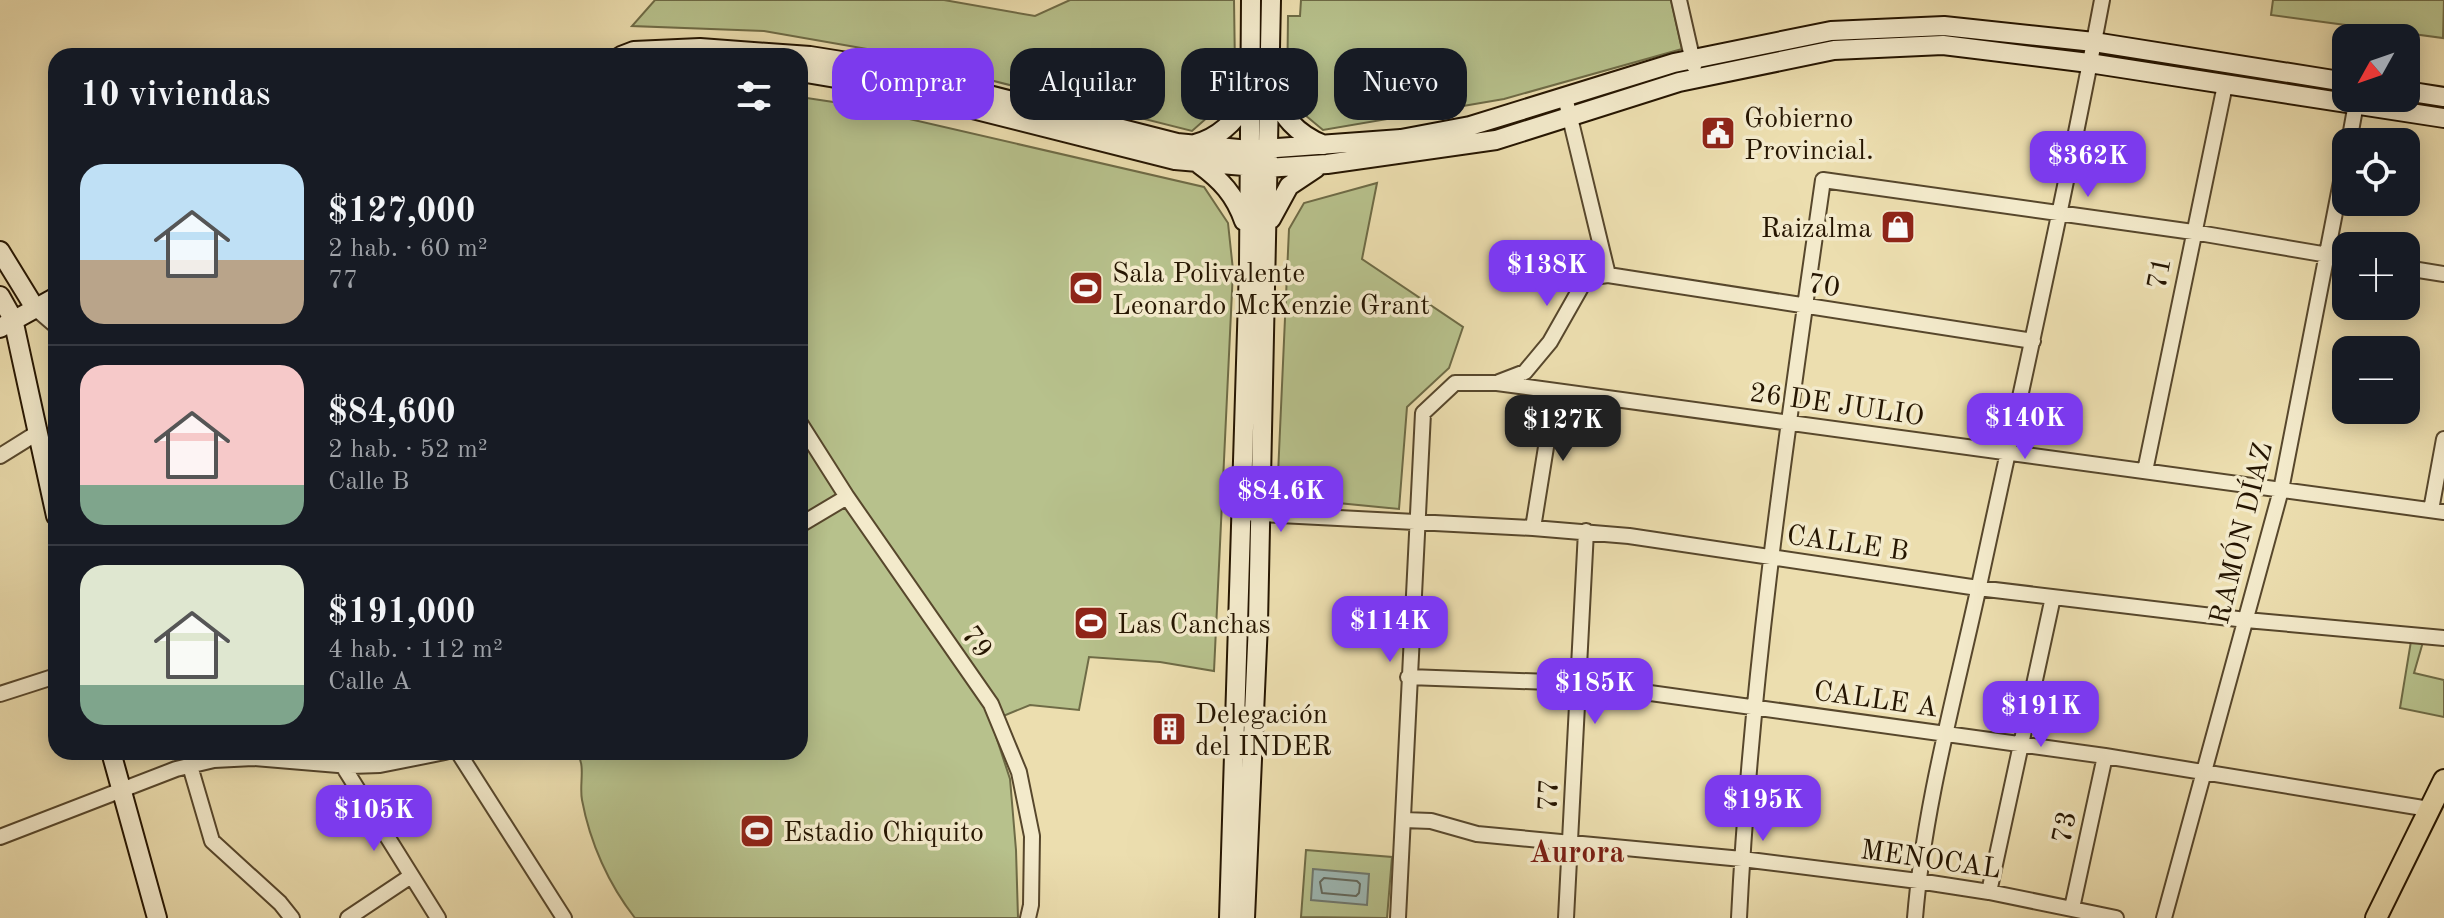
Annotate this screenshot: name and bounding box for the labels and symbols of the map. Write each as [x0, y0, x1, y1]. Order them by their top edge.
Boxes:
north arrow [2332, 24, 2420, 112]
place label: Gobierno Provincial. [1744, 106, 1874, 166]
public building icon: Gobierno Provincial. [1699, 114, 1737, 152]
pin: $362K [2032, 131, 2144, 199]
shop icon: Raizalma [1879, 208, 1917, 246]
place label: Raizalma [1761, 216, 1872, 244]
pin: $138K [1491, 240, 1603, 308]
street label: 71 [2144, 255, 2178, 292]
place label: Sala Polivalente Leonardo McKenzie Grant [1112, 261, 1430, 321]
sports icon: Sala Polivalente Leonardo McKenzie Grant [1067, 269, 1105, 307]
street label: 70 [1805, 271, 1842, 303]
street label: 26 DE JULIO [1748, 380, 1926, 432]
pin: $140K [1969, 393, 2081, 461]
pin: $127K [1507, 395, 1619, 463]
street label: RAMÓN DÍAZ [2202, 439, 2279, 628]
pin: $84.6K [1216, 466, 1346, 534]
street label: CALLE B [1785, 523, 1910, 567]
pin: $114K [1334, 596, 1446, 664]
sports icon: Las Canchas [1072, 604, 1110, 642]
place label: Las Canchas [1117, 612, 1271, 640]
street label: 79 [955, 621, 996, 664]
pin: $185K [1539, 658, 1651, 726]
street label: CALLE A [1812, 678, 1939, 724]
pin: $191K [1985, 681, 2097, 749]
place label: Delegación del INDER [1195, 702, 1332, 762]
building icon: Delegación del INDER [1150, 710, 1188, 748]
pin: $195K [1707, 775, 1819, 843]
street label: 77 [1535, 778, 1565, 812]
pin: $105K [318, 785, 430, 853]
street label: 73 [2049, 809, 2083, 846]
sports icon: Estadio Chiquito [738, 812, 776, 850]
place label: Estadio Chiquito [783, 820, 984, 848]
street label: MENOCAL [1859, 837, 2003, 885]
district label: Aurora [1529, 839, 1625, 869]

